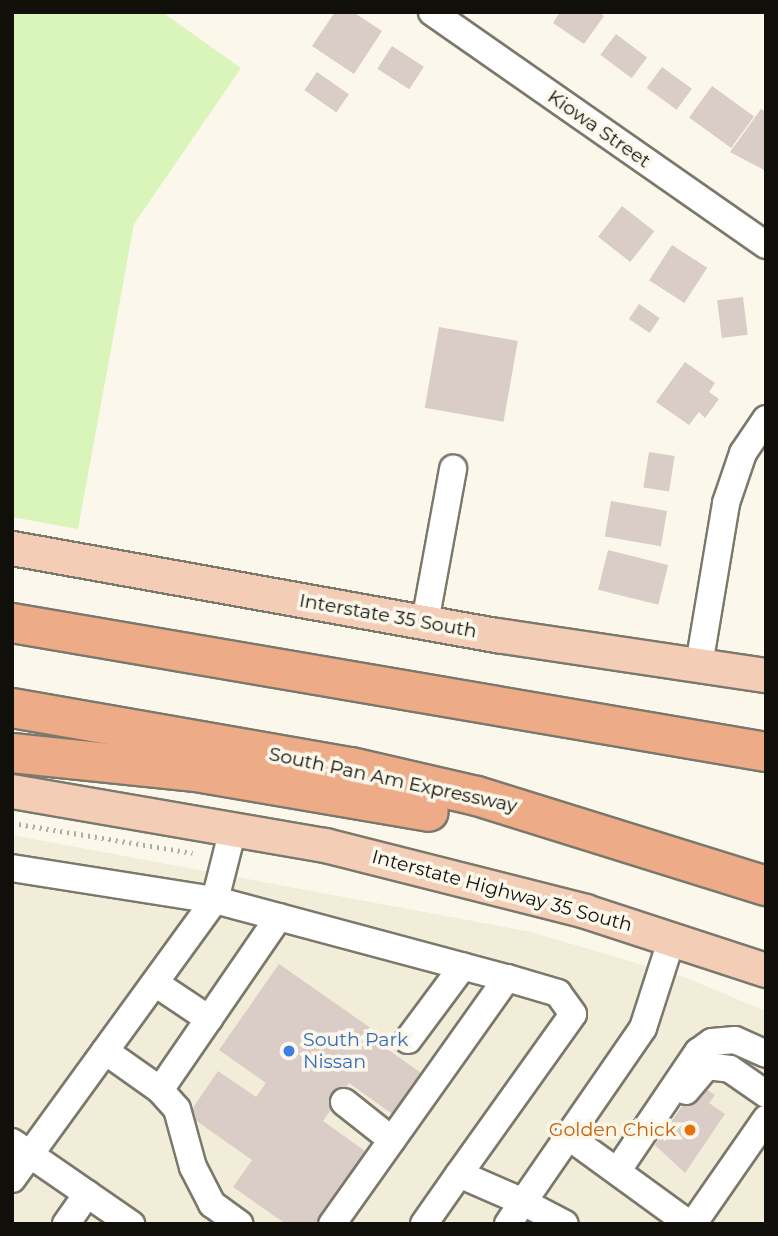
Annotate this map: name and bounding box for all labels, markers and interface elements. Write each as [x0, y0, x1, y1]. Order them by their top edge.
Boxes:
street label: Kiowa Street [543, 85, 655, 173]
street label: Interstate 35 South [297, 589, 479, 643]
street label: South Pan Am Expressway [267, 743, 519, 817]
street label: Interstate Highway 35 South [369, 845, 635, 937]
place label: South Park Nissan [303, 1029, 408, 1073]
marker: South Park Nissan [281, 1043, 297, 1059]
place label: Golden Chick [549, 1119, 676, 1141]
marker: Golden Chick [682, 1122, 698, 1138]

